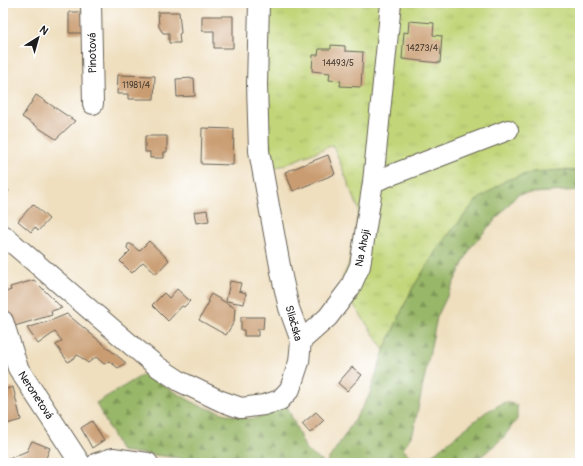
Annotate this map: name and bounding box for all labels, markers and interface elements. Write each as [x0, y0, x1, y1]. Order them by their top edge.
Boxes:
north arrow [18, 18, 58, 58]
text: N [37, 23, 51, 38]
street label: Pinotová [86, 33, 99, 73]
house number: 14273/4 [406, 43, 439, 54]
house number: 14493/5 [322, 58, 354, 69]
house number: 11981/4 [122, 80, 151, 91]
street label: Na Ahoji [353, 228, 372, 268]
street label: Sliačska [282, 304, 305, 342]
street label: Neronetová [15, 369, 56, 422]

